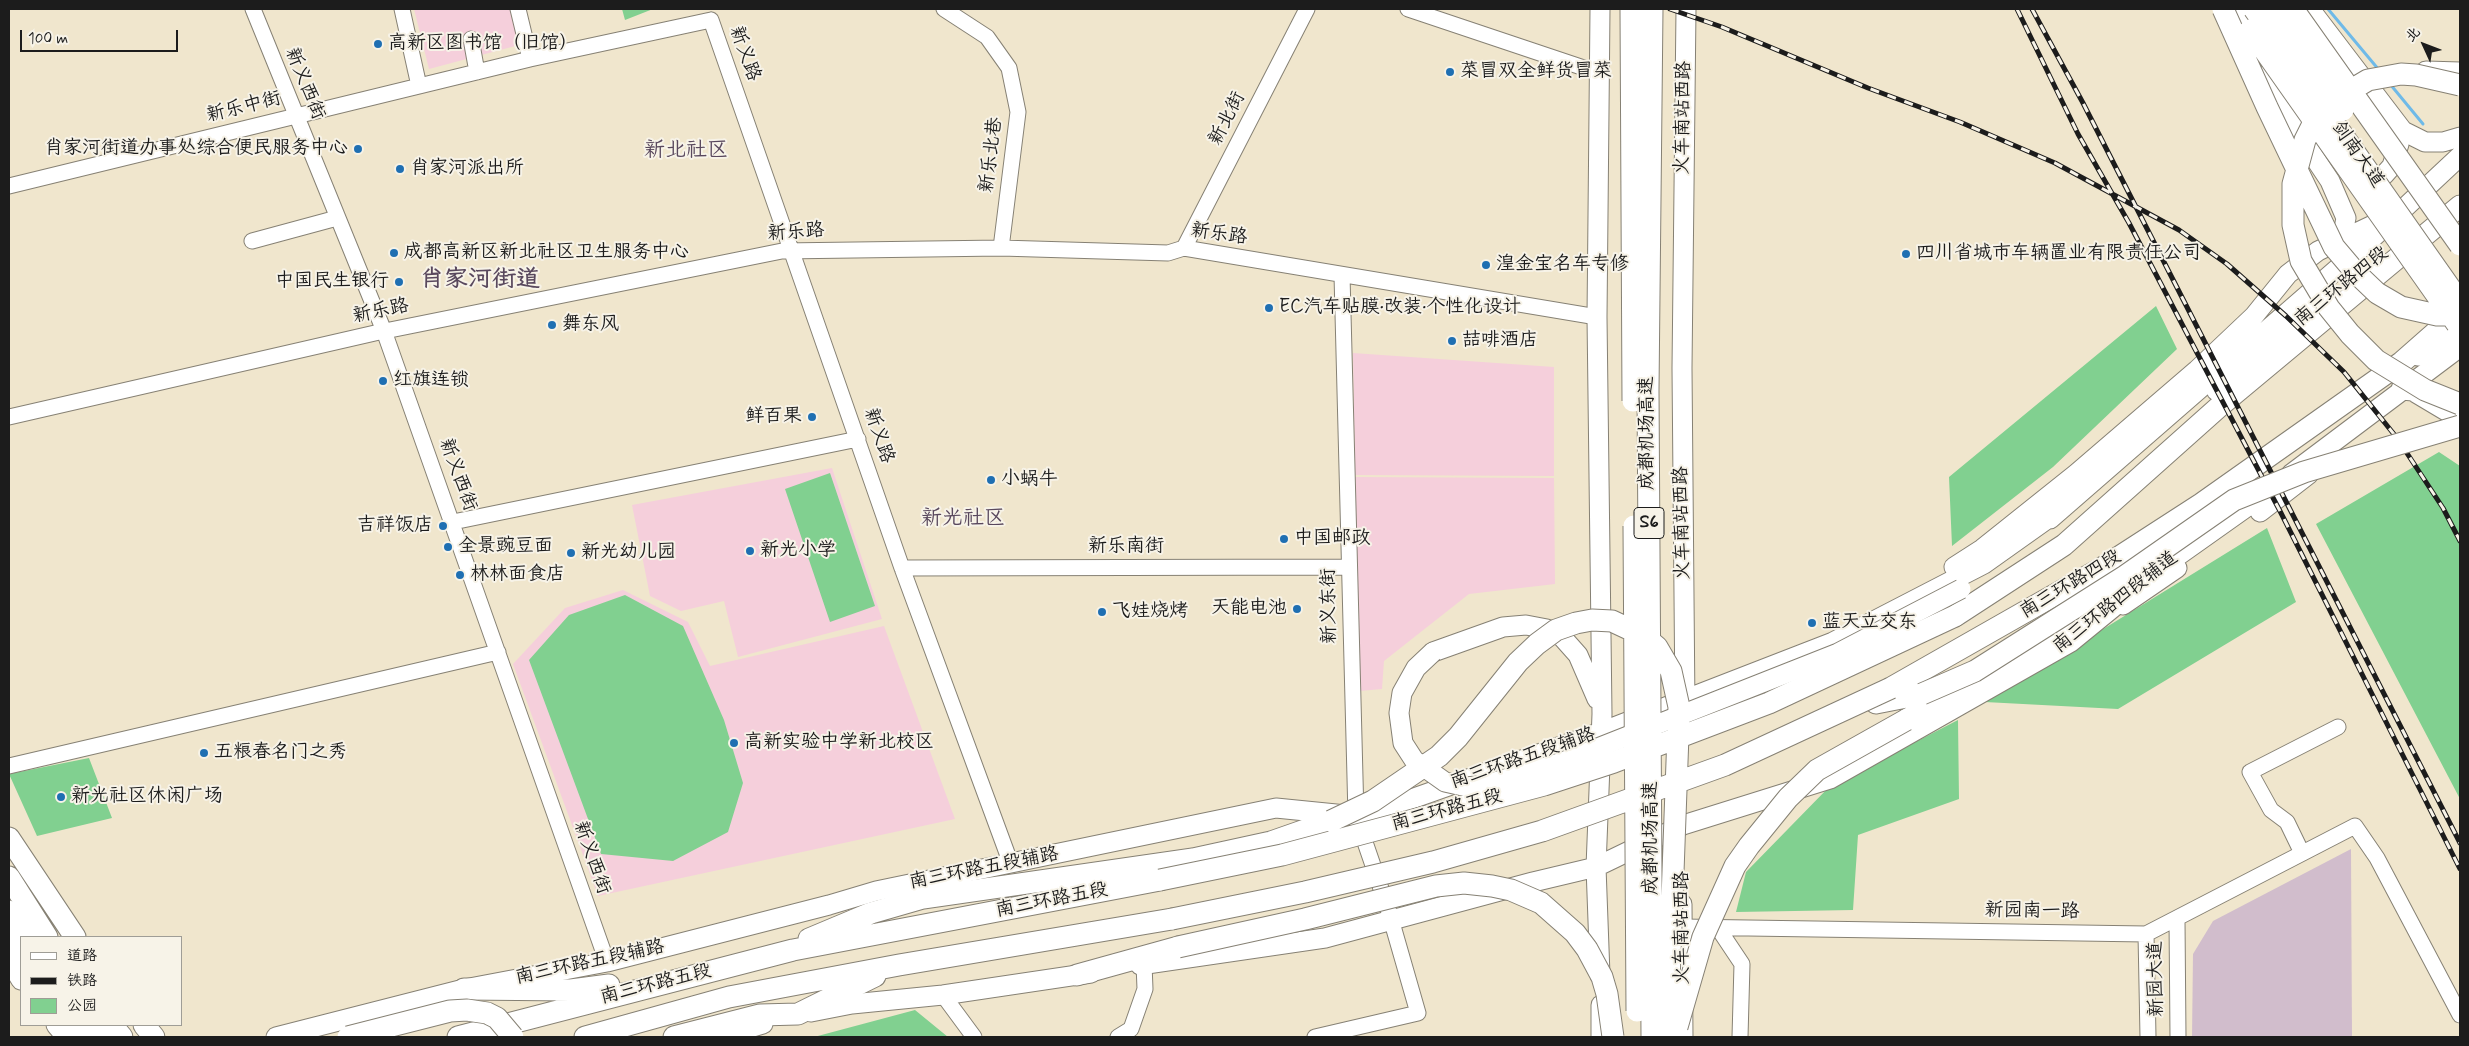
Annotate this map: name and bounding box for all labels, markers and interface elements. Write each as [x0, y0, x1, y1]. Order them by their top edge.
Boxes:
scale bar [22, 20, 180, 52]
north arrow [2399, 20, 2449, 70]
street label: 新义路 [724, 23, 764, 85]
text: 北 [2402, 24, 2424, 46]
text: 100 m [28, 29, 68, 49]
place label: 高新区图书馆（旧馆） [388, 33, 578, 55]
marker: 高新区图书馆（旧馆） [372, 38, 384, 50]
street label: 新义西街 [279, 44, 329, 124]
place label: 菜冒双全鲜货冒菜 [1460, 61, 1612, 83]
street label: 火车南站西路 [1672, 61, 1696, 175]
marker: 菜冒双全鲜货冒菜 [1444, 66, 1456, 78]
street label: 新乐中街 [204, 88, 284, 128]
street label: 新北街 [1205, 88, 1251, 150]
street label: 新乐北巷 [976, 116, 1008, 194]
street label: 剑南大道 [2326, 117, 2388, 193]
place label: 肖家河街道办事处综合便民服务中心 [44, 138, 348, 160]
district label: 新北社区 [644, 139, 728, 165]
marker: 肖家河街道办事处综合便民服务中心 [352, 143, 364, 155]
place label: 肖家河派出所 [410, 158, 524, 180]
marker: 肖家河派出所 [394, 163, 406, 175]
street label: 新乐路 [767, 220, 825, 246]
street label: 新乐路 [1189, 220, 1249, 250]
place label: 成都高新区新北社区卫生服务中心 [404, 242, 689, 264]
street label: 南三环路四段 [2291, 242, 2393, 332]
place label: 四川省城市车辆置业有限责任公司 [1916, 243, 2201, 265]
marker: 成都高新区新北社区卫生服务中心 [388, 247, 400, 259]
marker: 四川省城市车辆置业有限责任公司 [1900, 248, 1912, 260]
place label: 湟金宝名车专修 [1496, 254, 1629, 276]
marker: 湟金宝名车专修 [1480, 259, 1492, 271]
district label: 肖家河街道 [420, 267, 540, 295]
place label: 中国民生银行 [275, 271, 389, 293]
marker: 中国民生银行 [393, 276, 405, 288]
street label: 新乐路 [351, 295, 411, 329]
place label: EC汽车贴膜·改装·个性化设计 [1279, 297, 1521, 319]
marker: EC汽车贴膜·改装·个性化设计 [1263, 302, 1275, 314]
place label: 舞东风 [562, 314, 619, 336]
marker: 舞东风 [546, 319, 558, 331]
place label: 喆啡酒店 [1462, 330, 1538, 352]
marker: 喆啡酒店 [1446, 335, 1458, 347]
place label: 红旗连锁 [393, 370, 469, 392]
marker: 红旗连锁 [377, 375, 389, 387]
street label: 成都机场高速 [1637, 376, 1659, 490]
street label: 新义路 [858, 405, 898, 467]
place label: 鲜百果 [745, 406, 802, 428]
marker: 鲜百果 [806, 411, 818, 423]
street label: 新义西街 [433, 435, 481, 515]
street label: 火车南站西路 [1671, 466, 1695, 580]
place label: 小蜗牛 [1001, 469, 1058, 491]
marker: 小蜗牛 [985, 474, 997, 486]
district label: 新光社区 [921, 507, 1005, 533]
road number: S6 [1634, 508, 1664, 538]
place label: 吉祥饭店 [357, 515, 433, 537]
marker: 吉祥饭店 [437, 520, 449, 532]
place label: 中国邮政 [1294, 528, 1370, 550]
marker: 中国邮政 [1278, 533, 1290, 545]
place label: 全景豌豆面 [458, 536, 553, 558]
street label: 新乐南街 [1088, 536, 1164, 558]
place label: 新光小学 [760, 540, 836, 562]
marker: 全景豌豆面 [442, 541, 454, 553]
place label: 新光幼儿园 [581, 542, 676, 564]
marker: 新光小学 [744, 545, 756, 557]
street label: 南三环路四段 [2016, 546, 2126, 624]
marker: 新光幼儿园 [565, 547, 577, 559]
street label: 南三环路四段辅道 [2049, 547, 2183, 659]
place label: 林林面食店 [470, 564, 565, 586]
street label: 新义东街 [1318, 568, 1342, 644]
marker: 林林面食店 [454, 569, 466, 581]
place label: 天能电池 [1211, 598, 1287, 620]
place label: 飞娃烧烤 [1112, 601, 1188, 623]
marker: 天能电池 [1291, 603, 1303, 615]
marker: 飞娃烧烤 [1096, 606, 1108, 618]
place label: 蓝天立交东 [1822, 612, 1917, 634]
marker: 蓝天立交东 [1806, 617, 1818, 629]
street label: 南三环路五段辅路 [1447, 723, 1599, 795]
place label: 高新实验中学新北校区 [744, 732, 934, 754]
marker: 高新实验中学新北校区 [728, 737, 740, 749]
place label: 五粮春名门之秀 [214, 742, 347, 764]
marker: 五粮春名门之秀 [198, 747, 210, 759]
street label: 成都机场高速 [1641, 781, 1663, 895]
street label: 南三环路五段 [1389, 785, 1505, 837]
place label: 新光社区休闲广场 [71, 786, 223, 808]
marker: 新光社区休闲广场 [55, 791, 67, 803]
street label: 新义西街 [568, 818, 614, 898]
street label: 南三环路五段辅路 [907, 843, 1061, 895]
street label: 火车南站西路 [1672, 871, 1694, 985]
street label: 南三环路五段 [994, 879, 1110, 923]
street label: 新园南一路 [1984, 900, 2080, 924]
legend [20, 936, 182, 1026]
street label: 南三环路五段辅路 [513, 936, 667, 990]
street label: 新园大道 [2145, 941, 2169, 1017]
text: 道路 [67, 946, 97, 966]
street label: 南三环路五段 [598, 960, 714, 1010]
text: 铁路 [67, 971, 97, 991]
text: 公园 [67, 996, 97, 1016]

